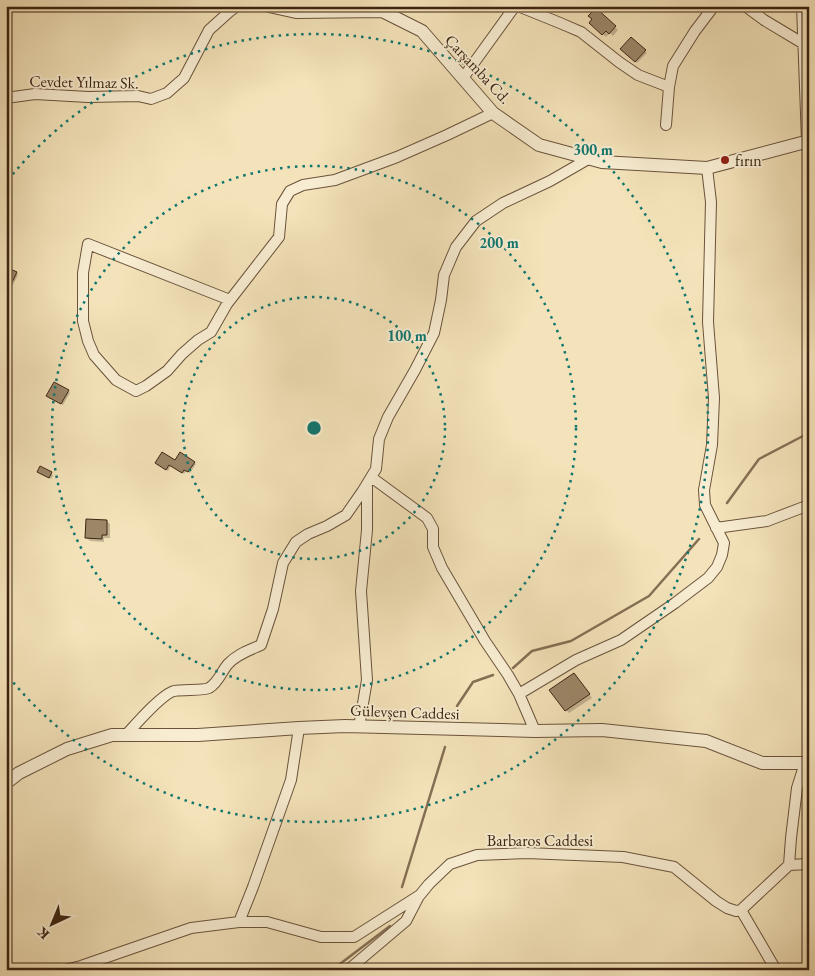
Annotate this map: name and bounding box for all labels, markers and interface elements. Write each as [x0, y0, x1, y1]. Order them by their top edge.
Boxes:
street label: Çarşamba Cd. [440, 30, 516, 108]
street label: Cevdet Yılmaz Sk. [29, 71, 139, 93]
text: 300 m [573, 140, 613, 159]
place label: fırın [735, 150, 762, 171]
marker: fırın [719, 154, 731, 166]
text: 200 m [479, 233, 519, 252]
text: 100 m [387, 326, 427, 345]
centre of rings [305, 419, 323, 437]
street label: Gülevşen Caddesi [350, 700, 460, 724]
street label: Barbaros Caddesi [487, 830, 593, 851]
north arrow [28, 898, 78, 948]
text: K [33, 923, 53, 944]

